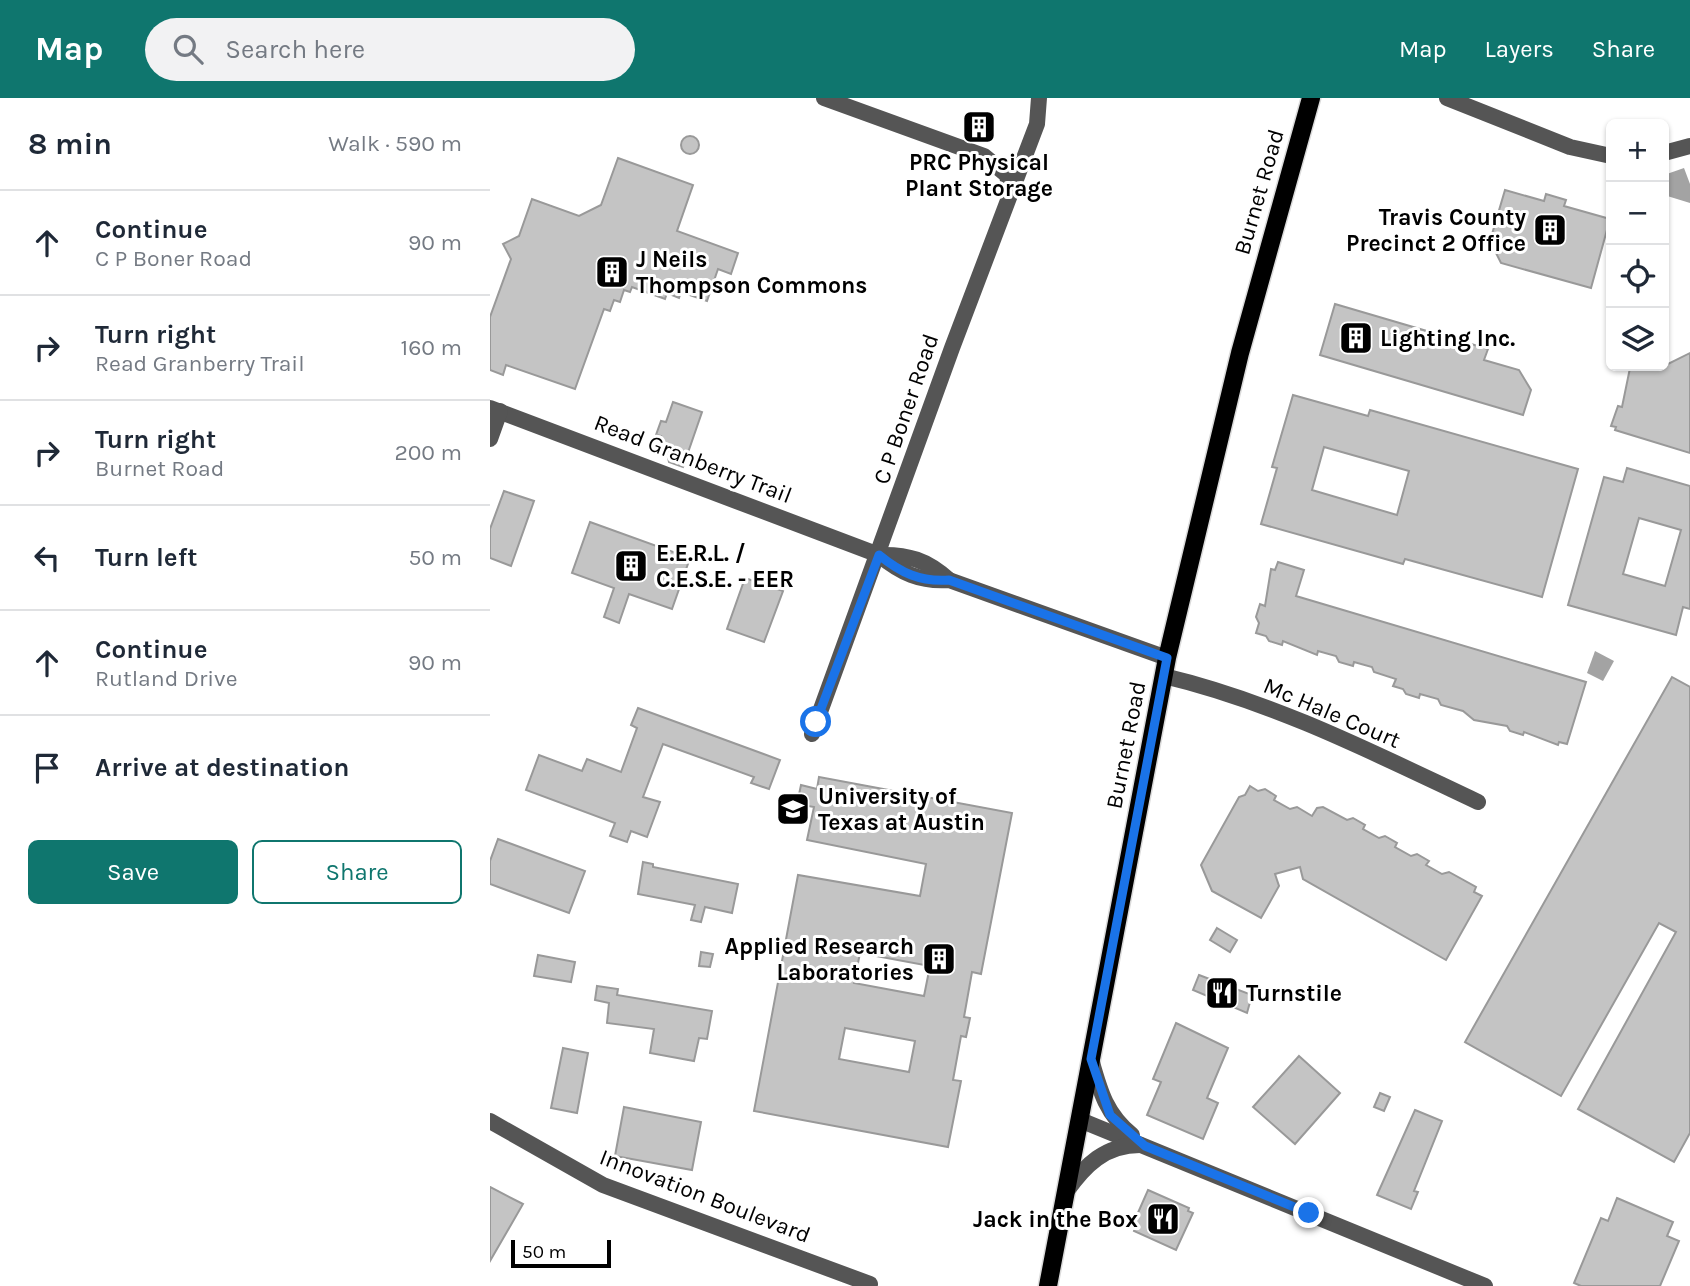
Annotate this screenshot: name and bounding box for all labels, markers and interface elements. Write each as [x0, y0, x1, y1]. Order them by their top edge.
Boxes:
search box [145, 18, 635, 81]
text: Map [35, 30, 103, 68]
icon: search [169, 30, 207, 68]
text: Search here [225, 34, 365, 65]
text: Map [1399, 35, 1447, 63]
text: Layers [1485, 35, 1554, 63]
text: Share [1592, 35, 1655, 63]
building icon: PRC Physical Plant Storage [960, 108, 998, 146]
map controls [1606, 119, 1669, 371]
button: + [1606, 119, 1669, 182]
text: 8 min [28, 126, 112, 162]
street label: Burnet Road [1228, 126, 1290, 258]
text: Walk · 590 m [328, 130, 462, 157]
place label: PRC Physical Plant Storage [905, 149, 1053, 202]
button: − [1606, 182, 1669, 245]
place label: Travis County Precinct 2 Office [1346, 204, 1526, 257]
building icon: Travis County Precinct 2 Office [1531, 211, 1569, 249]
text: Continue [95, 214, 207, 245]
icon: ahead [28, 224, 66, 262]
text: 90 m [408, 229, 462, 256]
text: C P Boner Road [95, 245, 252, 272]
button: locate [1606, 245, 1669, 308]
place label: J Neils Thompson Commons [636, 246, 867, 299]
building icon: J Neils Thompson Commons [593, 253, 631, 291]
button: layers [1606, 308, 1669, 371]
text: Turn right [95, 319, 216, 350]
building icon: Lighting Inc. [1337, 319, 1375, 357]
place label: Lighting Inc. [1380, 325, 1515, 352]
icon: right [28, 329, 66, 367]
street label: C P Boner Road [868, 330, 944, 488]
text: 160 m [401, 334, 462, 361]
text: Read Granberry Trail [95, 350, 305, 377]
street label: Read Granberry Trail [590, 409, 796, 509]
text: Turn right [95, 424, 216, 455]
icon: right [28, 434, 66, 472]
text: 200 m [394, 439, 462, 466]
text: Burnet Road [95, 455, 224, 482]
icon: left [28, 539, 66, 577]
place label: E.E.R.L. / C.E.S.E. - EER [656, 540, 794, 593]
text: Turn left [95, 542, 197, 573]
text: 50 m [408, 544, 462, 571]
building icon: E.E.R.L. / C.E.S.E. - EER [612, 547, 650, 585]
text: Continue [95, 634, 207, 665]
icon: ahead [28, 644, 66, 682]
text: 90 m [408, 649, 462, 676]
text: Rutland Drive [95, 665, 237, 692]
street label: Mc Hale Court [1259, 672, 1405, 754]
street label: Burnet Road [1100, 679, 1152, 811]
route start [800, 706, 831, 737]
icon: arrive [28, 749, 66, 787]
text: Arrive at destination [95, 752, 349, 783]
place label: University of Texas at Austin [818, 783, 985, 836]
school or university icon: University of Texas at Austin [774, 790, 812, 828]
button: Save [28, 840, 238, 904]
button: Share [252, 840, 462, 904]
place label: Applied Research Laboratories [725, 933, 914, 986]
building icon: Applied Research Laboratories [920, 940, 958, 978]
restaurant icon: Turnstile [1203, 974, 1241, 1012]
place label: Turnstile [1246, 980, 1342, 1007]
street label: Innovation Boulevard [596, 1143, 814, 1249]
route end [1293, 1197, 1324, 1228]
restaurant icon: Jack in the Box [1144, 1200, 1182, 1238]
place label: Jack in the Box [973, 1206, 1138, 1233]
scale bar [511, 1237, 611, 1269]
text: 50 m [522, 1241, 566, 1263]

